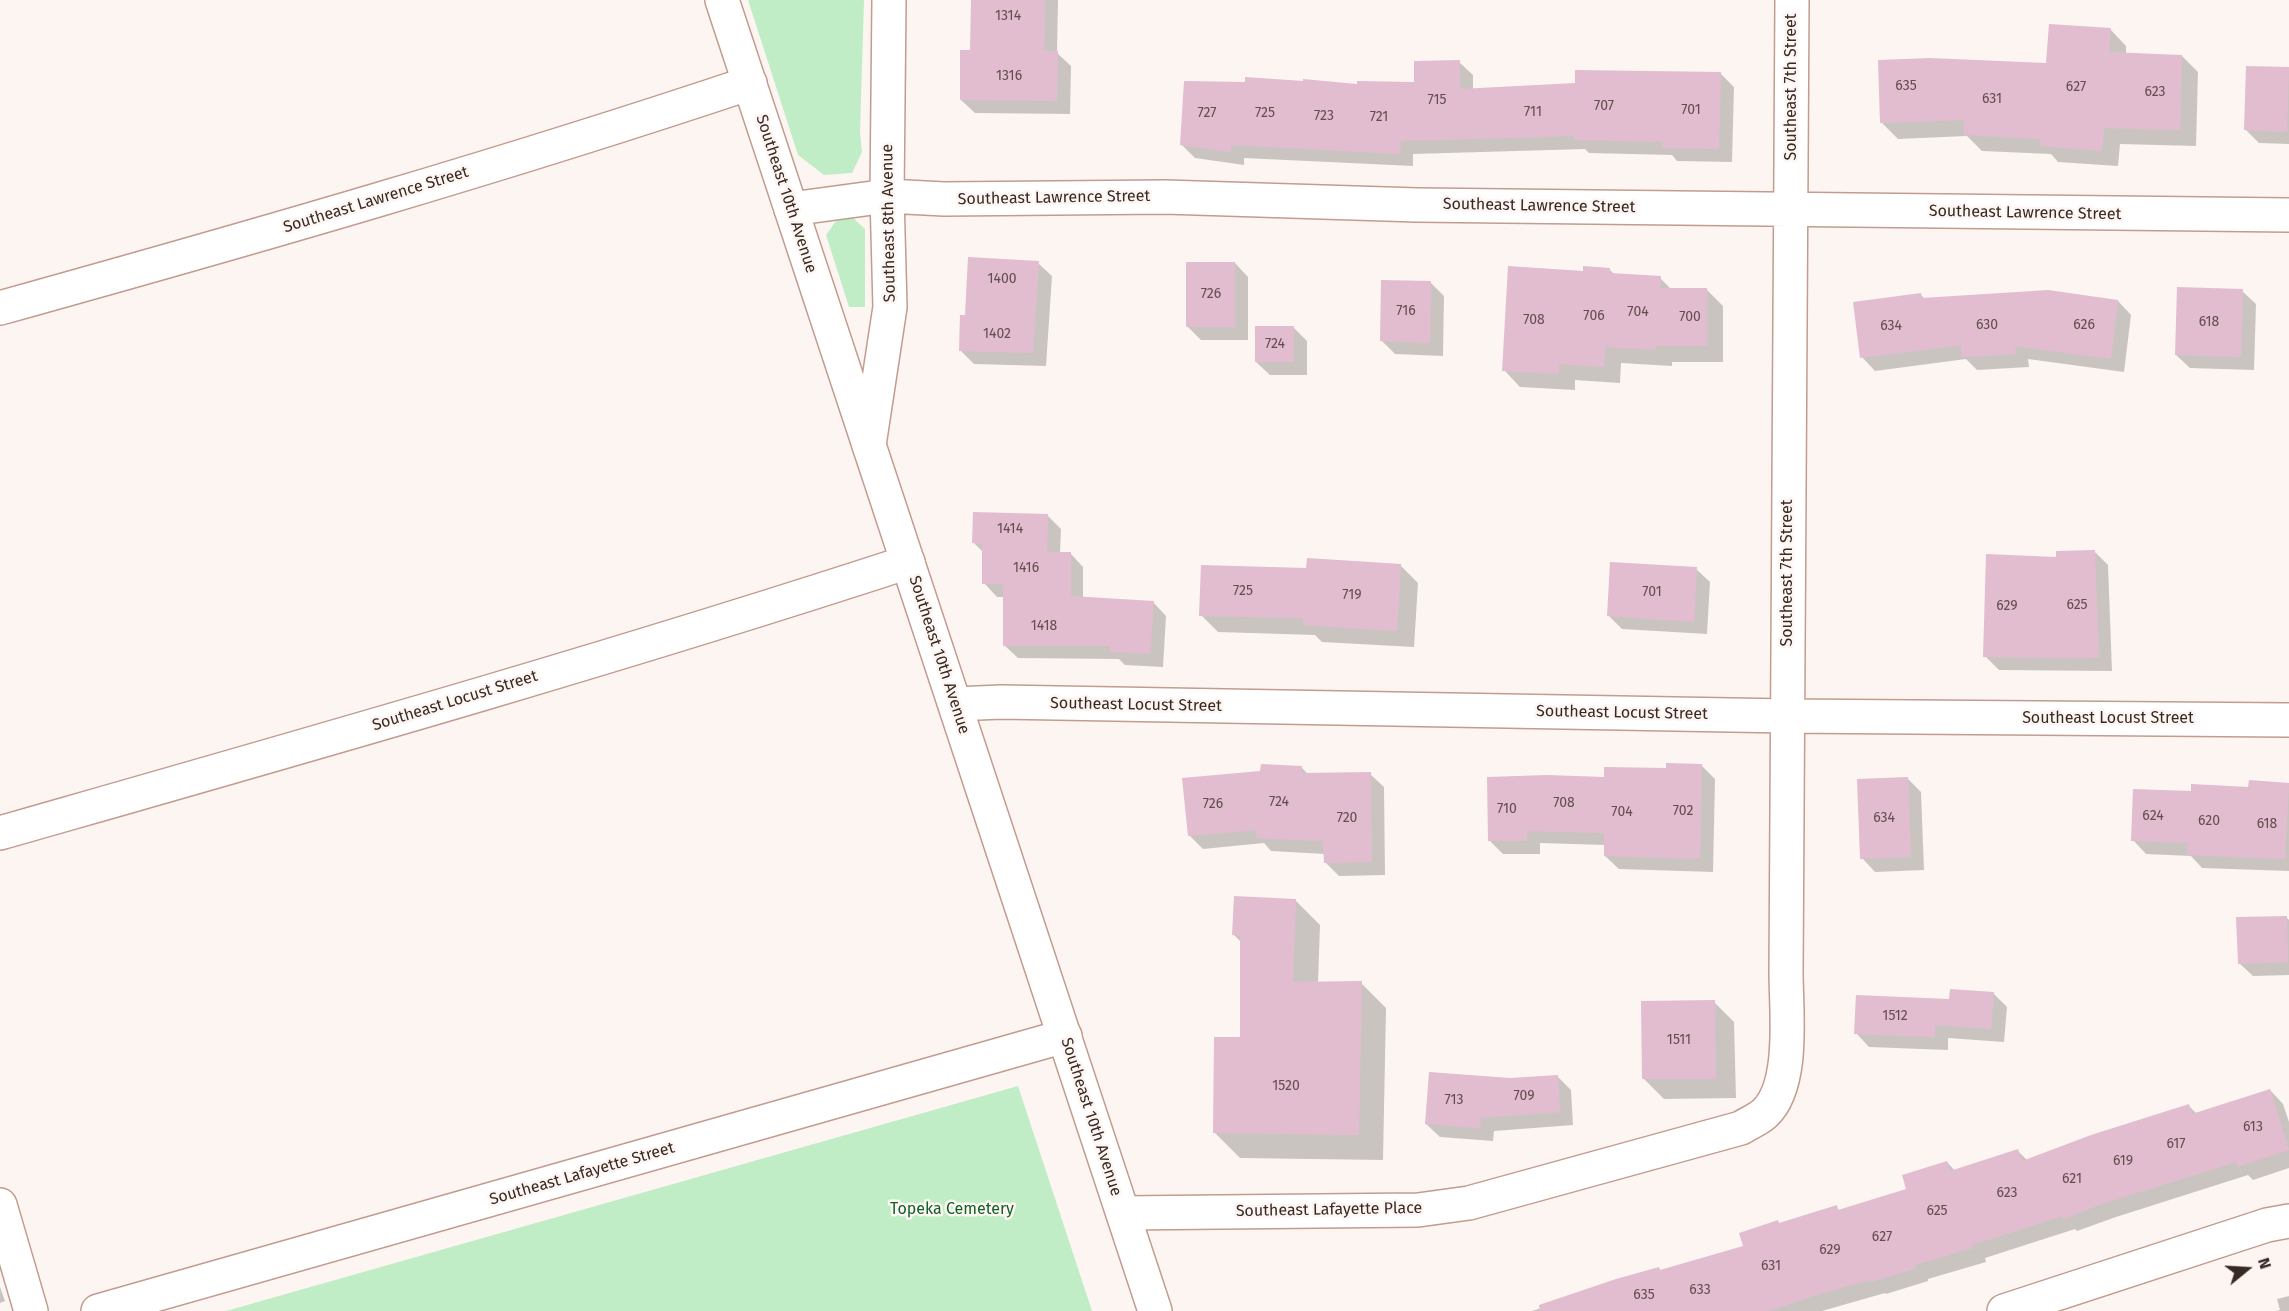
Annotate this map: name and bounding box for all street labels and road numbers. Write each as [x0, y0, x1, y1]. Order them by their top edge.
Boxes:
street label: Southeast 7th Street [1782, 13, 1802, 161]
street label: Southeast 10th Avenue [751, 112, 821, 276]
street label: Southeast 8th Avenue [878, 144, 900, 302]
street label: Southeast Lawrence Street [281, 163, 471, 237]
street label: Southeast Lawrence Street [958, 187, 1150, 209]
street label: Southeast Lawrence Street [1443, 195, 1635, 217]
street label: Southeast Lawrence Street [1929, 202, 2121, 224]
street label: Southeast 7th Street [1778, 499, 1798, 647]
street label: Southeast 10th Avenue [904, 573, 974, 737]
street label: Southeast Locust Street [370, 667, 540, 735]
street label: Southeast Locust Street [1050, 694, 1222, 716]
street label: Southeast Locust Street [1536, 702, 1708, 724]
street label: Southeast Locust Street [2022, 709, 2194, 729]
street label: Southeast 10th Avenue [1056, 1035, 1126, 1199]
street label: Southeast Lafayette Street [487, 1138, 677, 1210]
street label: Southeast Lafayette Place [1236, 1199, 1422, 1221]

